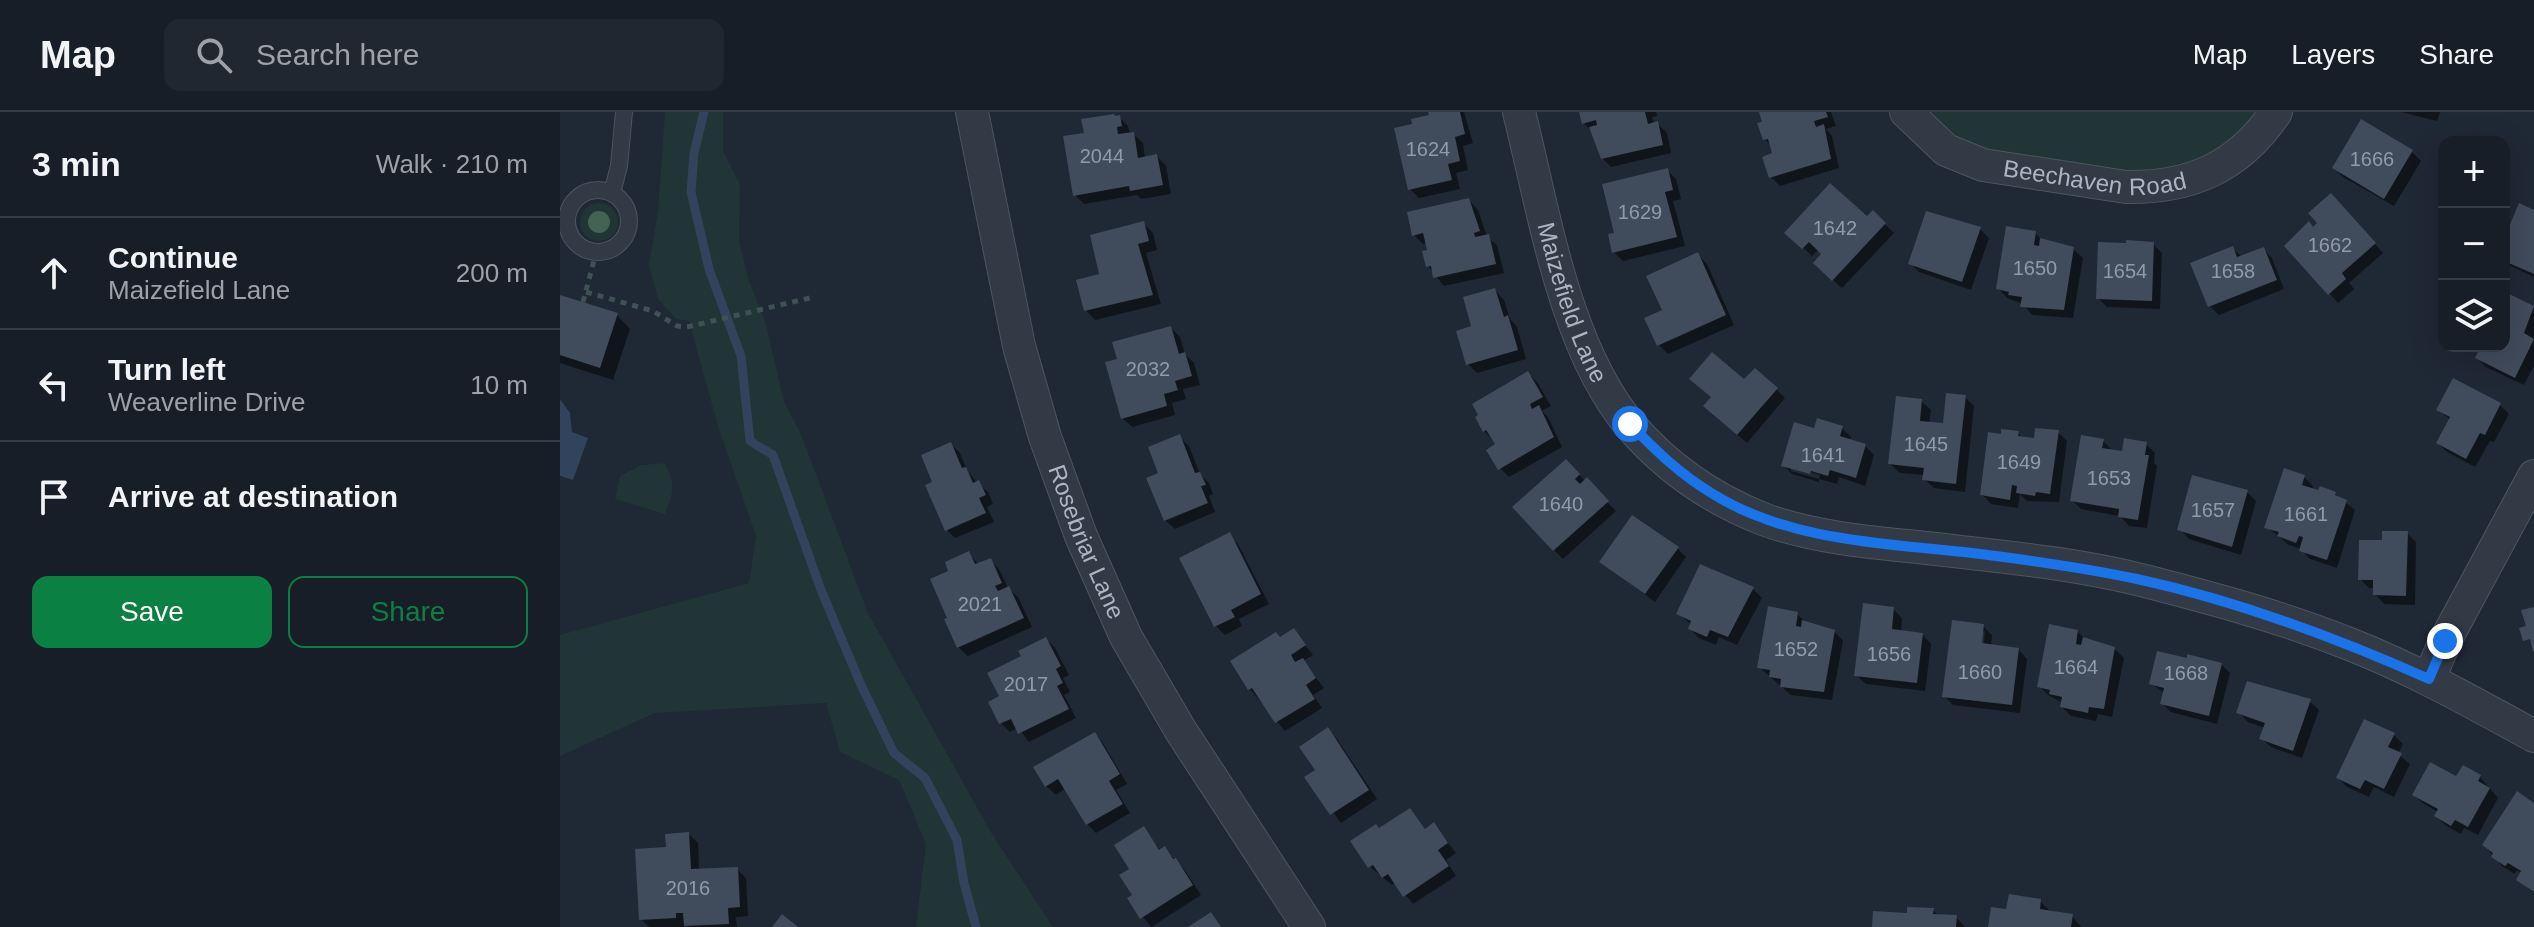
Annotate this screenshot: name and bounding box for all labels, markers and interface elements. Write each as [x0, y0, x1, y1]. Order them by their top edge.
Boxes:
search box [164, 19, 724, 91]
icon: search [192, 33, 236, 77]
text: Map [40, 34, 116, 76]
text: Search here [256, 38, 419, 71]
text: Map [2193, 39, 2247, 70]
text: Layers [2291, 39, 2375, 70]
text: Share [2419, 39, 2494, 70]
map controls [2438, 136, 2510, 352]
button: + [2438, 136, 2510, 208]
house number: 1624 [1406, 138, 1450, 160]
text: 3 min [32, 145, 121, 183]
house number: 2044 [1080, 145, 1124, 167]
house number: 1666 [2350, 148, 2394, 170]
text: Walk · 210 m [376, 149, 528, 179]
street label: Beechaven Road [2002, 154, 2189, 200]
house number: 1629 [1618, 201, 1662, 223]
button: − [2438, 208, 2510, 280]
house number: 1642 [1813, 217, 1857, 239]
street label: Maizefield Lane [1532, 219, 1613, 387]
house number: 1662 [2308, 234, 2352, 256]
text: Continue [108, 241, 238, 274]
icon: ahead [32, 251, 76, 295]
house number: 1650 [2013, 257, 2057, 279]
text: 200 m [456, 258, 528, 288]
house number: 1654 [2103, 260, 2147, 282]
house number: 1658 [2211, 260, 2255, 282]
text: Maizefield Lane [108, 275, 290, 305]
button: layers [2438, 280, 2510, 352]
text: Turn left [108, 353, 226, 386]
house number: 2032 [1126, 358, 1170, 380]
icon: left [32, 363, 76, 407]
text: 10 m [470, 370, 528, 400]
text: Weaverline Drive [108, 387, 305, 417]
route start [1612, 406, 1648, 442]
house number: 1645 [1904, 433, 1948, 455]
house number: 1641 [1801, 444, 1845, 466]
house number: 1649 [1997, 451, 2041, 473]
street label: Rosebriar Lane [1043, 461, 1130, 623]
house number: 1653 [2087, 467, 2131, 489]
icon: arrive [32, 475, 76, 519]
text: Arrive at destination [108, 480, 398, 513]
house number: 1640 [1539, 493, 1583, 515]
house number: 1657 [2191, 499, 2235, 521]
house number: 1661 [2284, 503, 2328, 525]
button: Save [32, 576, 272, 648]
button: Share [288, 576, 528, 648]
house number: 2021 [958, 593, 1002, 615]
route end [2427, 623, 2463, 659]
house number: 1652 [1774, 638, 1818, 660]
house number: 1656 [1867, 643, 1911, 665]
house number: 1664 [2054, 656, 2098, 678]
house number: 1660 [1958, 661, 2002, 683]
house number: 1668 [2164, 662, 2208, 684]
house number: 2017 [1004, 673, 1048, 695]
house number: 2016 [666, 877, 710, 899]

